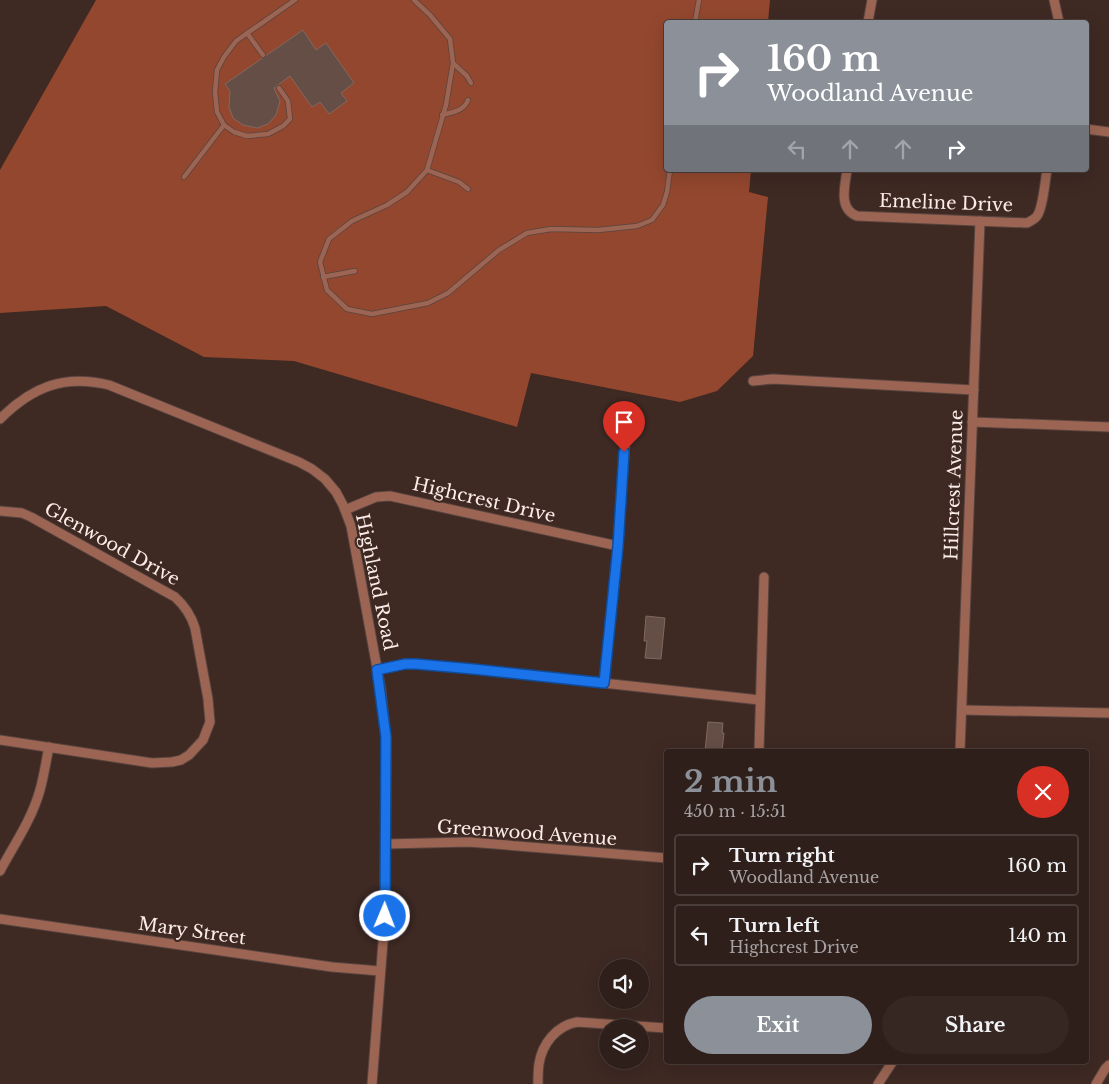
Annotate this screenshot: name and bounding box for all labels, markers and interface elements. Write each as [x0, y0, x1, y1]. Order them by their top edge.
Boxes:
text: 160 m [767, 37, 880, 80]
icon: right [684, 40, 749, 105]
text: Woodland Avenue [767, 80, 973, 107]
icon: left [783, 135, 811, 163]
icon: ahead [836, 135, 864, 163]
icon: ahead [889, 135, 917, 163]
icon: right [942, 135, 970, 163]
street label: Emeline Drive [879, 190, 1013, 216]
pin [603, 401, 645, 452]
icon: arrive [610, 408, 638, 436]
street label: Hillcrest Avenue [940, 409, 968, 561]
street label: Highcrest Drive [410, 473, 558, 527]
street label: Glenwood Drive [41, 498, 183, 590]
street label: Highland Road [351, 512, 401, 652]
text: 2 min [684, 763, 777, 800]
button: close [1017, 766, 1069, 818]
text: 450 m · 15:51 [684, 801, 786, 821]
street label: Greenwood Avenue [436, 816, 618, 850]
text: Turn right [729, 844, 835, 867]
icon: right [686, 851, 714, 879]
text: 160 m [1007, 854, 1067, 877]
text: Woodland Avenue [729, 867, 879, 887]
position arrow [358, 889, 410, 941]
street label: Mary Street [137, 913, 247, 949]
text: Turn left [729, 914, 820, 937]
icon: left [686, 921, 714, 949]
text: 140 m [1008, 924, 1067, 947]
text: Highcrest Drive [729, 937, 859, 957]
map controls [599, 959, 649, 1069]
button: sound [599, 959, 649, 1009]
button: Exit [684, 996, 872, 1054]
button: Share [882, 996, 1069, 1054]
button: layers [599, 1019, 649, 1069]

